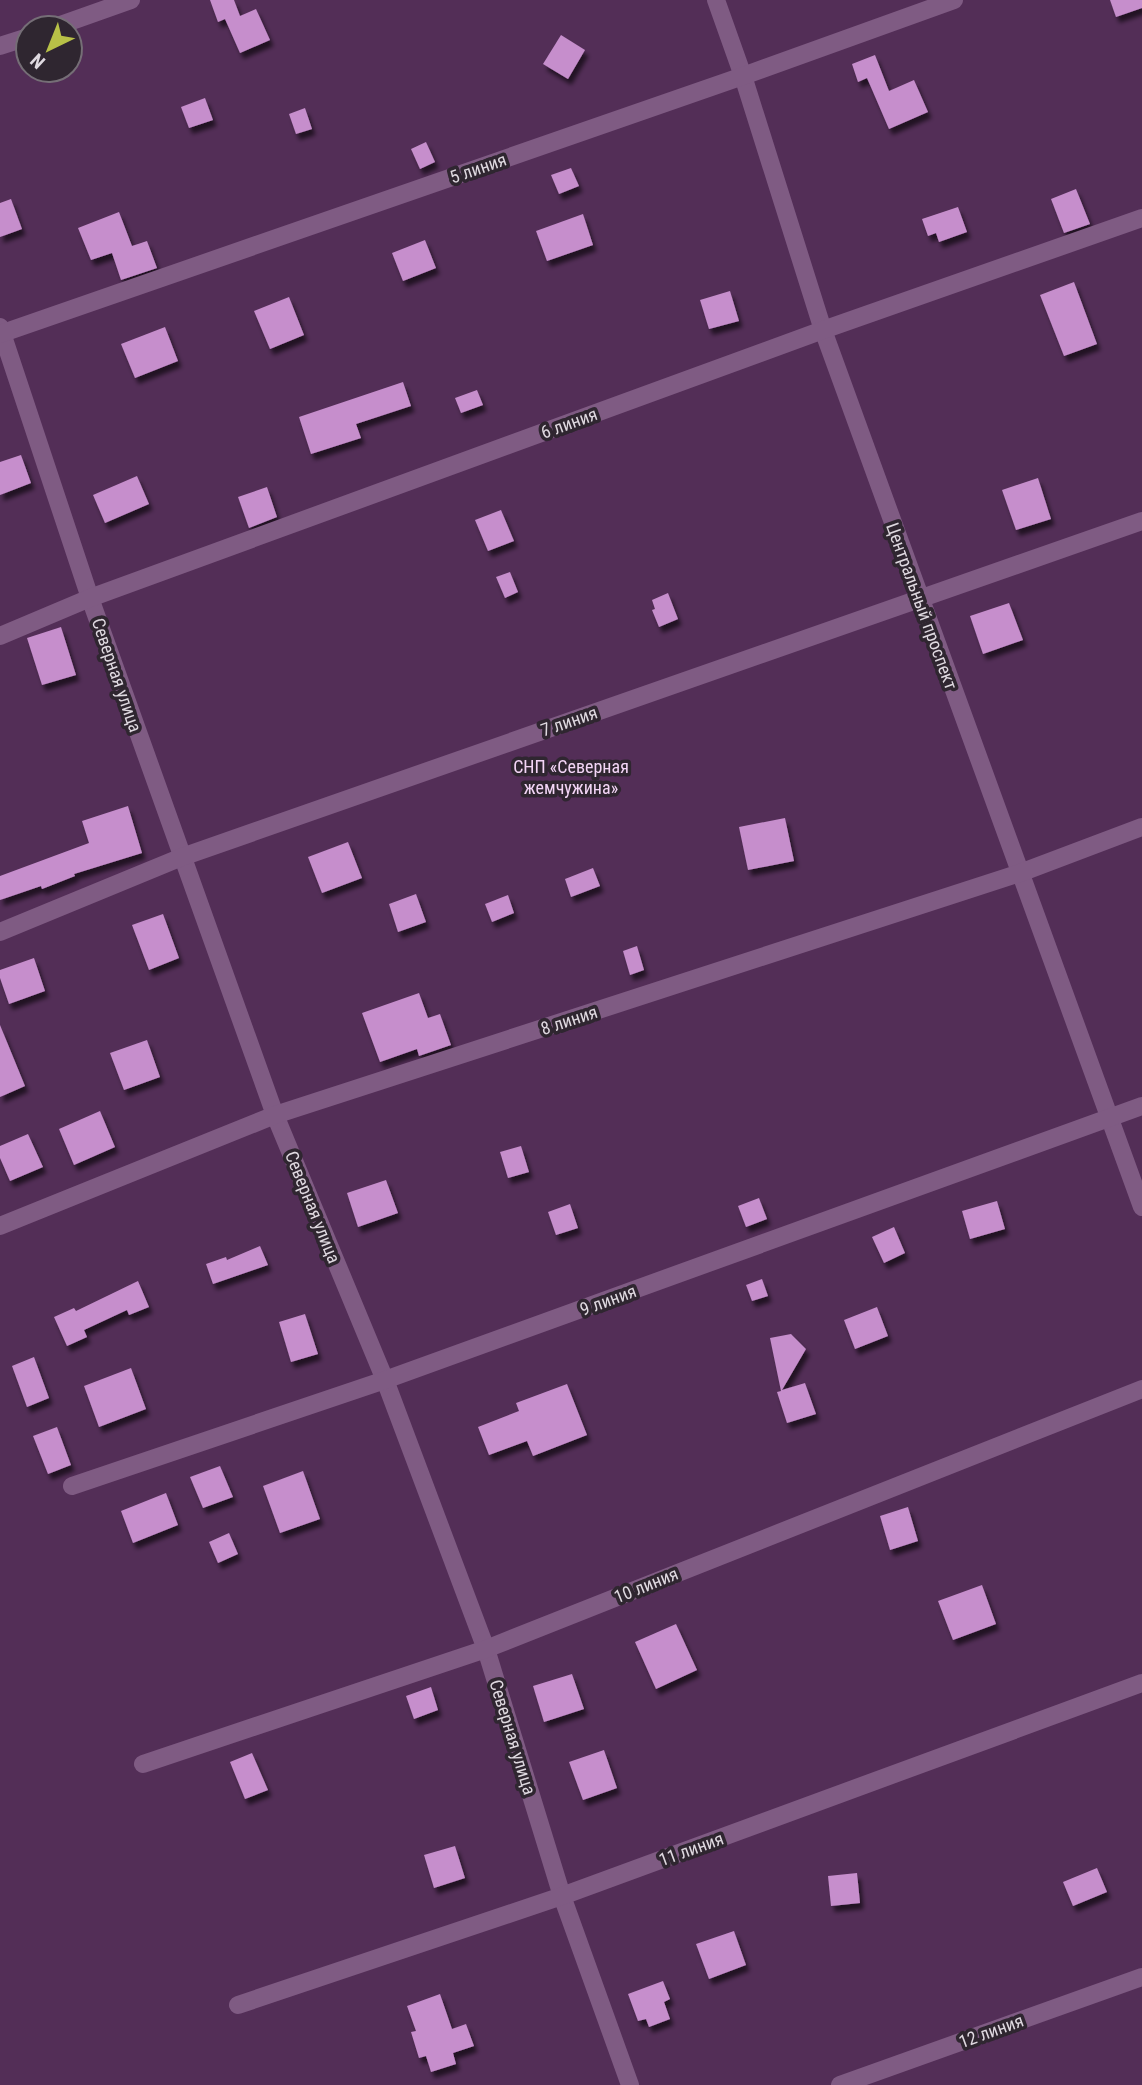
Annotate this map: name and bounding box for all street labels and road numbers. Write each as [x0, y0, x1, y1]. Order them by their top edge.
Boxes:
street label: 5 линия [447, 149, 509, 187]
street label: 6 линия [538, 403, 600, 443]
street label: Центральный проспект [882, 520, 962, 693]
street label: Северная улица [88, 615, 146, 735]
street label: 7 линия [538, 702, 600, 740]
street label: 8 линия [538, 1001, 600, 1039]
street label: Северная улица [281, 1148, 345, 1266]
street label: 9 линия [577, 1280, 639, 1320]
street label: 10 линия [611, 1563, 681, 1607]
street label: Северная улица [486, 1677, 540, 1797]
street label: 11 линия [656, 1828, 726, 1870]
street label: 12 линия [956, 2010, 1026, 2052]

